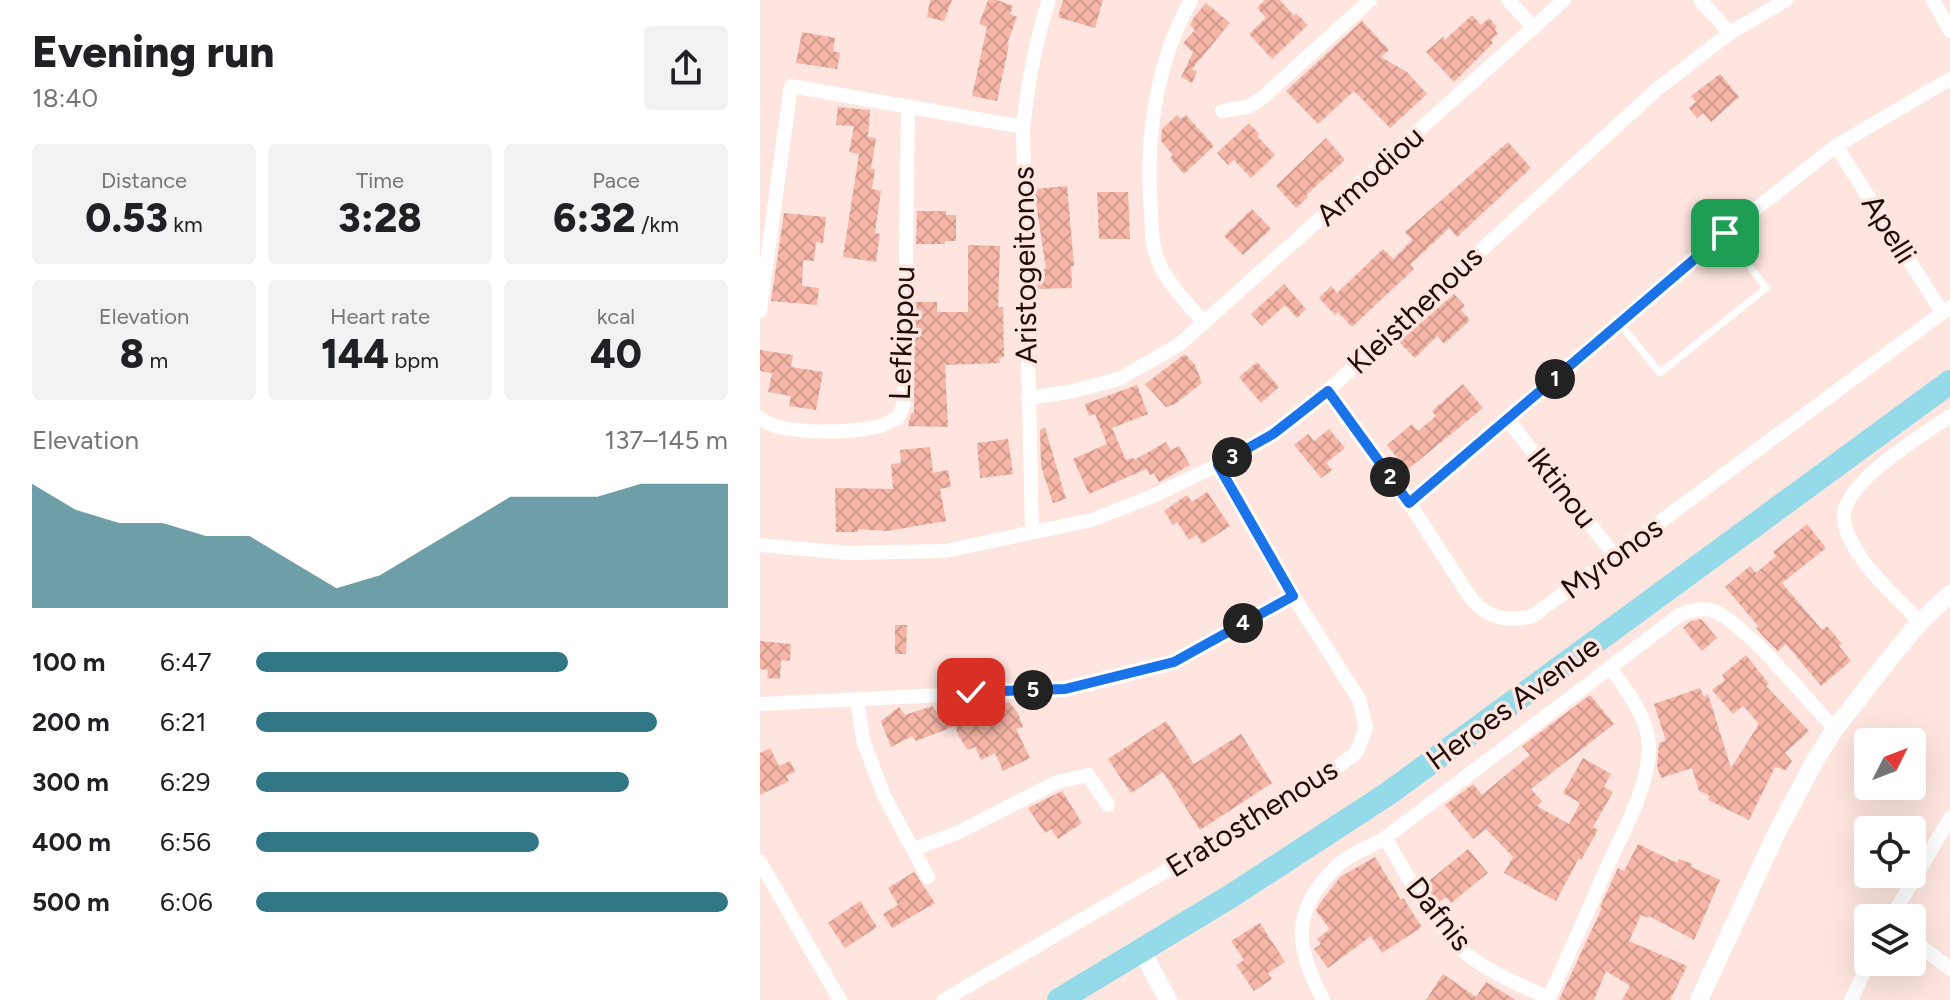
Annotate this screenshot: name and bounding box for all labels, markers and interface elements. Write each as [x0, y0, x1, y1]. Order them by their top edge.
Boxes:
text: Evening run [32, 25, 274, 78]
button: share [644, 26, 728, 110]
text: 18:40 [32, 82, 98, 114]
street label: Armodiou [1308, 118, 1431, 234]
street label: Aristogeitonos [1004, 166, 1045, 364]
text: Distance [101, 167, 187, 194]
text: Time [356, 167, 404, 194]
text: Pace [592, 167, 640, 194]
street label: Apelli [1854, 187, 1925, 270]
text: 0.53 [85, 194, 168, 242]
text: 3:28 [338, 194, 422, 242]
text: 6:32 [553, 194, 635, 242]
pin [1691, 199, 1759, 267]
text: km [168, 211, 203, 238]
text: /km [635, 211, 679, 238]
icon: arrive [1703, 211, 1747, 255]
street label: Kleisthenous [1339, 238, 1490, 382]
street label: Lefkippou [881, 265, 922, 401]
text: Elevation [99, 303, 189, 330]
text: Heart rate [330, 303, 430, 330]
text: kcal [597, 303, 635, 330]
text: 8 [120, 330, 144, 378]
text: 144 [321, 330, 389, 378]
text: 40 [590, 330, 642, 378]
text: m [144, 347, 168, 374]
text: bpm [389, 347, 439, 374]
pin: 1 [1535, 359, 1575, 399]
text: 1 [1550, 365, 1560, 392]
text: Elevation [32, 424, 139, 456]
text: 137–145 m [604, 424, 728, 456]
pin: 3 [1212, 437, 1252, 477]
street label: Iktinou [1520, 440, 1605, 535]
text: 3 [1226, 443, 1238, 470]
pin: 2 [1370, 457, 1410, 497]
text: 2 [1384, 463, 1396, 490]
street label: Myronos [1554, 508, 1670, 607]
pin: 4 [1223, 603, 1263, 643]
text: 4 [1236, 609, 1250, 636]
street label: Heroes Avenue [1419, 627, 1607, 778]
text: 100 m [32, 646, 106, 678]
text: 6:47 [160, 646, 211, 678]
pin [937, 658, 1005, 726]
icon: check [949, 670, 993, 714]
pin: 5 [1013, 670, 1053, 710]
text: 5 [1027, 676, 1039, 703]
text: 200 m [32, 706, 110, 738]
text: 6:21 [160, 706, 207, 738]
north arrow [1854, 728, 1926, 800]
map controls [1854, 728, 1926, 976]
street label: Eratosthenous [1159, 750, 1344, 885]
text: 300 m [32, 766, 109, 798]
text: 6:29 [160, 766, 211, 798]
button: locate [1854, 816, 1926, 888]
text: 400 m [32, 826, 111, 858]
text: 6:56 [160, 826, 211, 858]
street label: Dafnis [1398, 869, 1480, 958]
text: 500 m [32, 886, 110, 918]
text: 6:06 [160, 886, 213, 918]
button: layers [1854, 904, 1926, 976]

